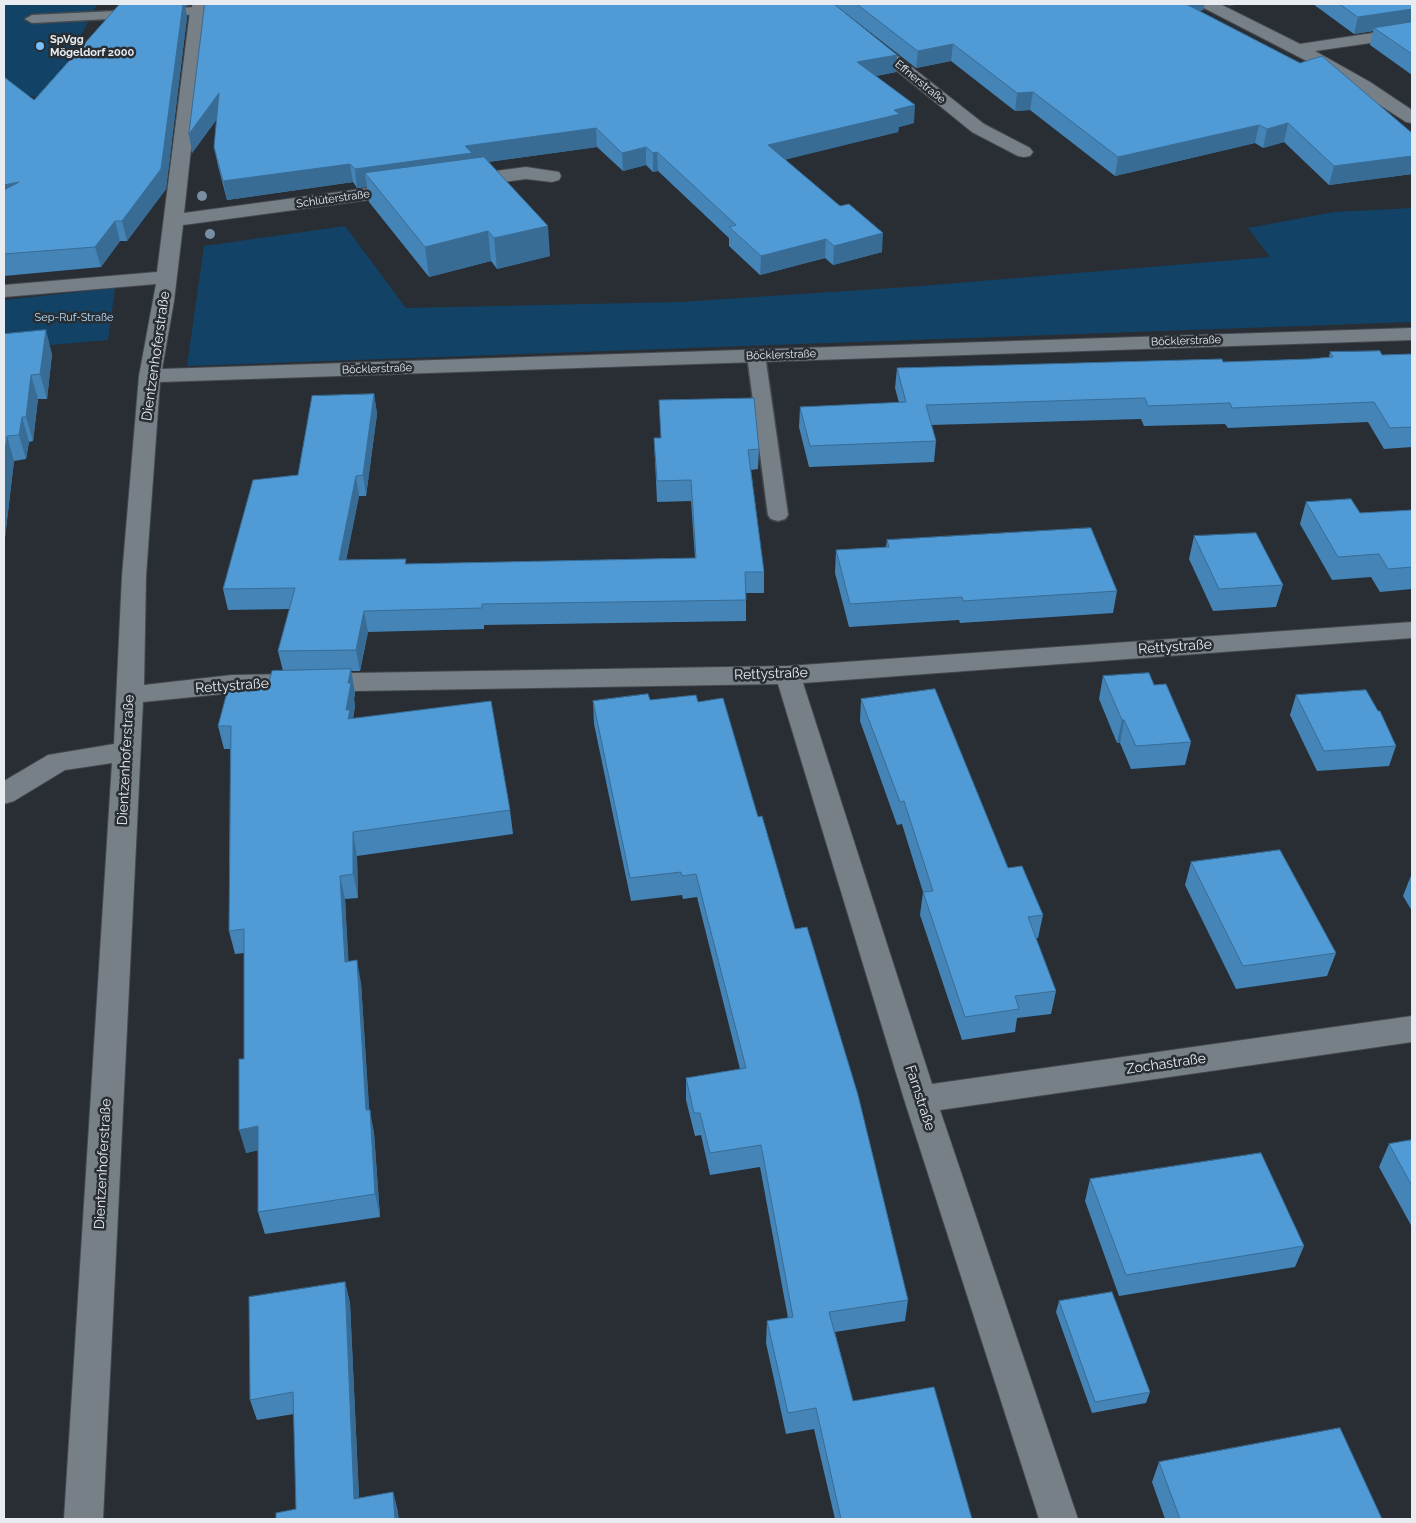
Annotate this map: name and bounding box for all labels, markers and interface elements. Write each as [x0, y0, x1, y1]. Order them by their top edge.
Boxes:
place label: SpVgg Mögeldorf 2000 [50, 33, 134, 59]
marker: SpVgg Mögeldorf 2000 [34, 40, 46, 52]
street label: Effnerstraße [892, 58, 948, 106]
street label: Schlüterstraße [295, 187, 371, 211]
street label: Dientzenhoferstraße [139, 290, 173, 422]
park label: Sep-Ruf-Straße [35, 311, 113, 325]
street label: Böcklerstraße [1151, 333, 1221, 349]
street label: Böcklerstraße [746, 347, 816, 363]
street label: Böcklerstraße [342, 361, 412, 377]
street label: Rettystraße [1138, 636, 1212, 658]
street label: Rettystraße [734, 664, 808, 684]
street label: Rettystraße [195, 675, 269, 697]
street label: Dientzenhoferstraße [114, 694, 138, 826]
street label: Zochastraße [1125, 1050, 1207, 1078]
street label: Farnstraße [902, 1063, 938, 1133]
street label: Dientzenhoferstraße [91, 1098, 115, 1230]

